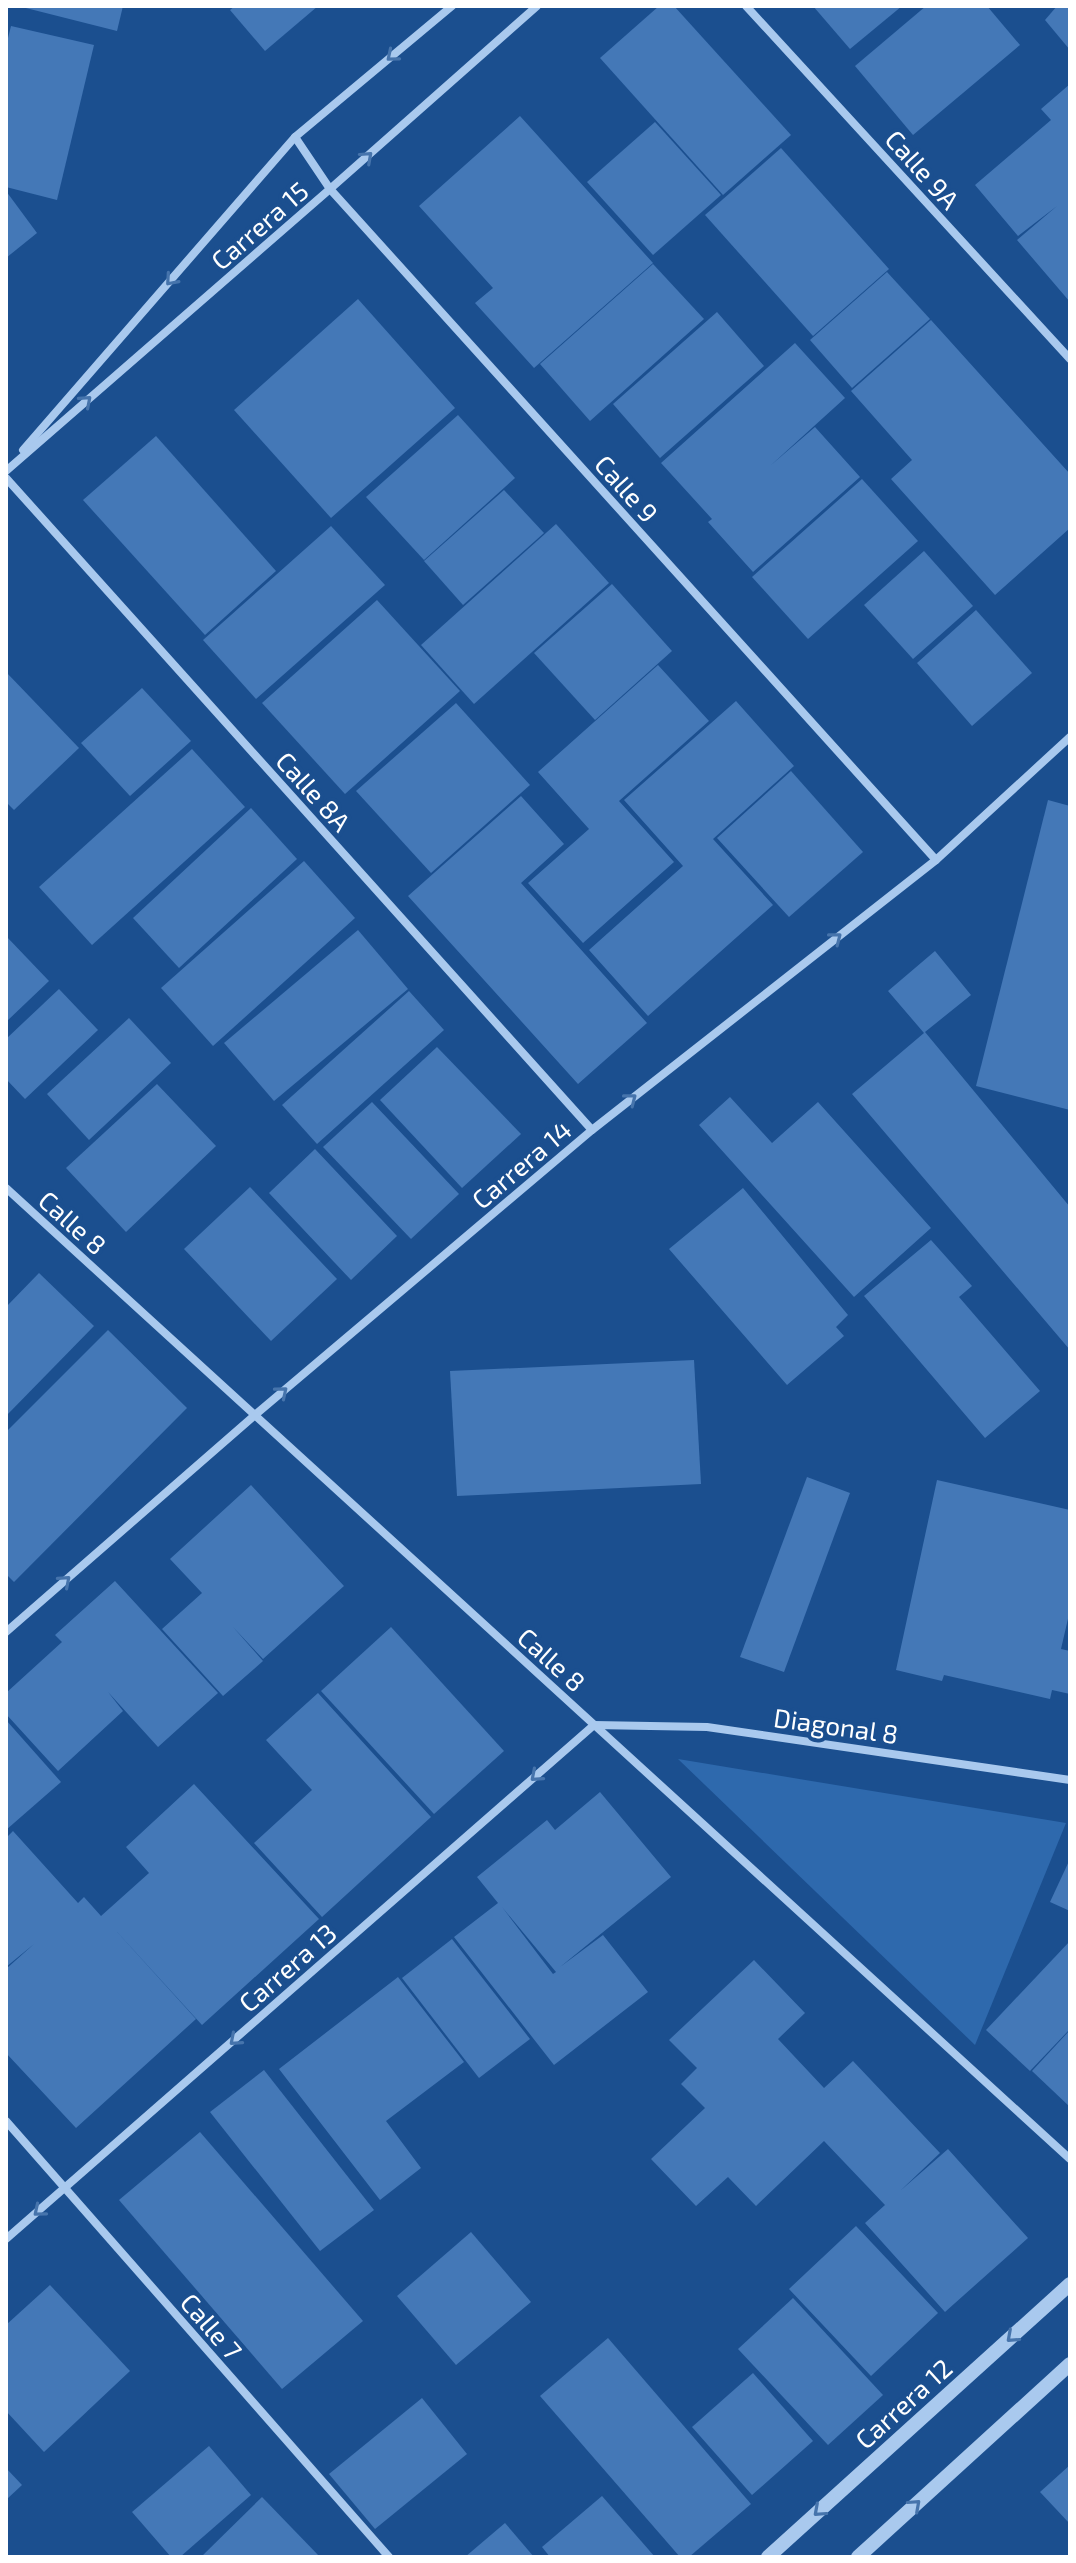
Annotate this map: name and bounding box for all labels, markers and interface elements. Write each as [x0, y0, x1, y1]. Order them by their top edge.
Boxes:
one-way arrow [387, 46, 401, 61]
street label: Calle 9A [880, 123, 966, 215]
one-way arrow [357, 152, 372, 167]
street label: Carrera 15 [204, 174, 314, 276]
one-way arrow [166, 271, 181, 285]
one-way arrow [77, 397, 91, 411]
street label: Calle 9 [589, 448, 665, 528]
street label: Calle 8A [270, 745, 358, 837]
one-way arrow [827, 934, 842, 948]
one-way arrow [622, 1094, 637, 1108]
street label: Carrera 14 [465, 1113, 577, 1215]
street label: Calle 8 [33, 1184, 113, 1260]
one-way arrow [273, 1387, 287, 1402]
one-way arrow [55, 1576, 70, 1591]
street label: Calle 8 [512, 1621, 592, 1697]
street label: Diagonal 8 [772, 1701, 900, 1749]
one-way arrow [530, 1766, 545, 1781]
street label: Carrera 13 [232, 1916, 342, 2018]
one-way arrow [230, 2030, 245, 2045]
one-way arrow [34, 2201, 49, 2216]
street label: Calle 7 [175, 2287, 249, 2365]
one-way arrow [1007, 2327, 1022, 2341]
street label: Carrera 12 [848, 2352, 958, 2454]
one-way arrow [906, 2500, 921, 2514]
one-way arrow [814, 2501, 829, 2516]

